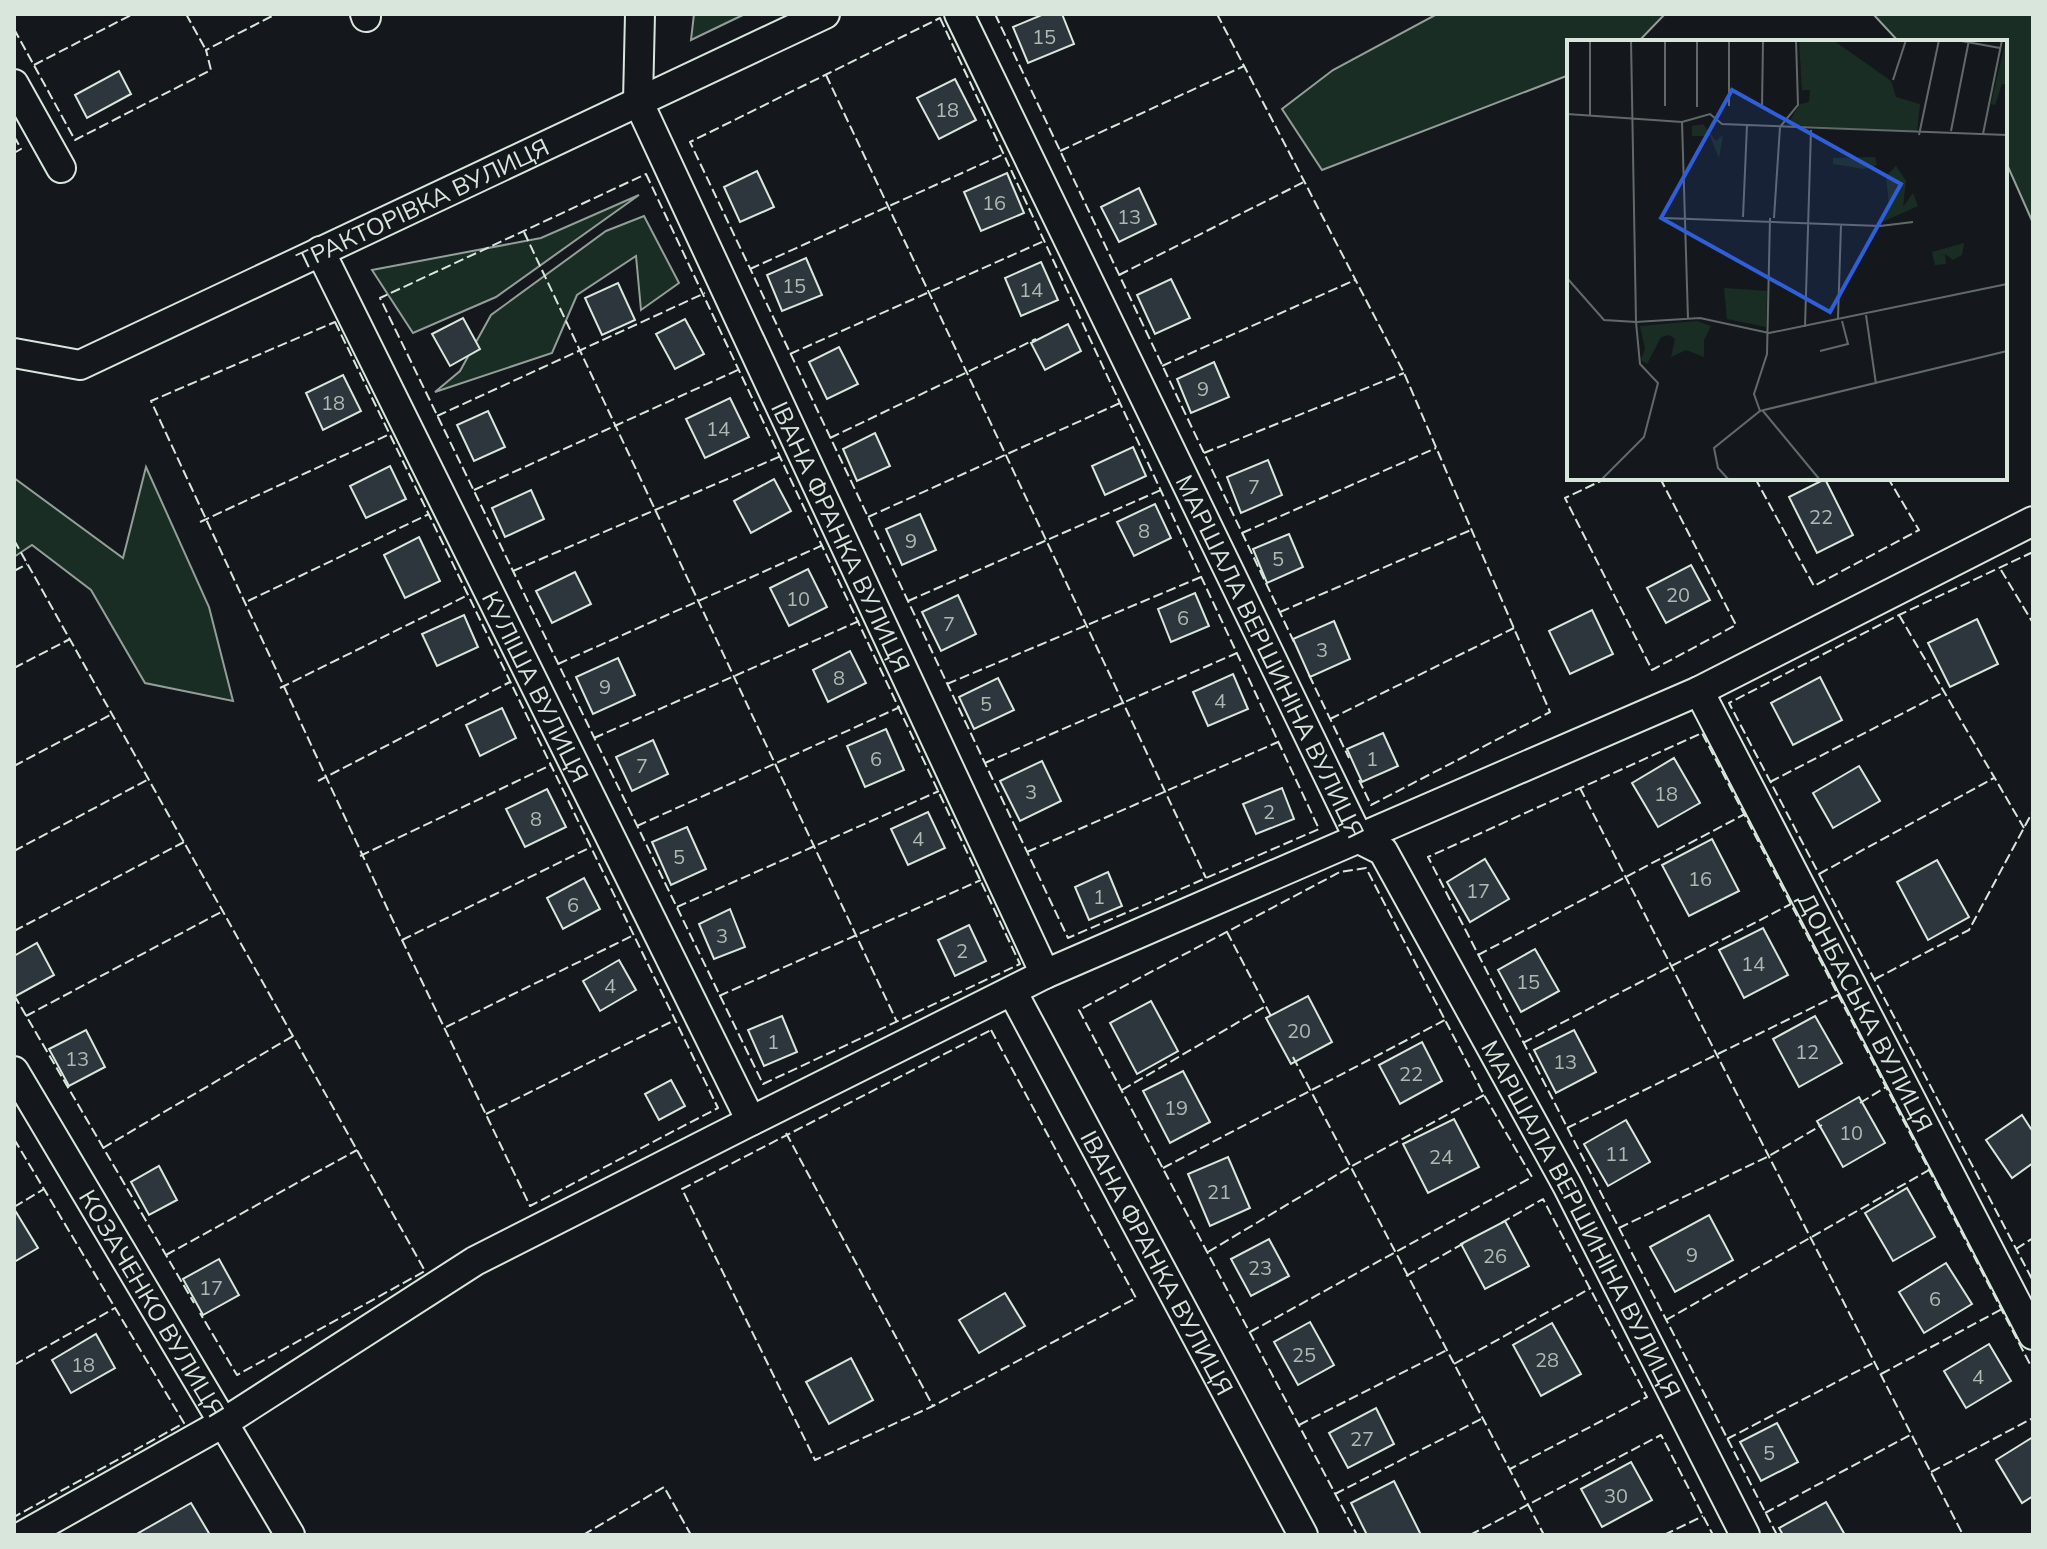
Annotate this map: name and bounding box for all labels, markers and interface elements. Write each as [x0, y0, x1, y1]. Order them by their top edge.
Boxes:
house number: 15 [1032, 24, 1056, 49]
inset map [1567, 40, 2007, 480]
house number: 18 [935, 97, 959, 122]
street label: ТРАКТОРІВКА ВУЛИЦЯ [292, 131, 553, 276]
house number: 16 [982, 190, 1006, 215]
house number: 13 [1117, 204, 1141, 229]
house number: 15 [782, 273, 806, 298]
house number: 14 [1019, 277, 1043, 302]
house number: 9 [1197, 376, 1209, 401]
house number: 18 [321, 390, 345, 415]
street label: ІВАНА ФРАНКА ВУЛИЦЯ [765, 397, 917, 677]
house number: 14 [706, 416, 730, 441]
street label: МАРШАЛА ВЕРШИНІНА ВУЛИЦЯ [1170, 470, 1371, 843]
house number: 7 [1248, 474, 1260, 499]
house number: 22 [1809, 504, 1833, 529]
house number: 8 [1138, 518, 1150, 543]
house number: 9 [905, 528, 917, 553]
house number: 5 [1272, 546, 1284, 571]
house number: 20 [1666, 582, 1690, 607]
street label: КУЛІША ВУЛИЦЯ [476, 586, 596, 787]
house number: 10 [786, 586, 810, 611]
house number: 6 [1177, 605, 1189, 630]
house number: 7 [943, 611, 955, 636]
house number: 3 [1316, 637, 1328, 662]
house number: 8 [833, 665, 845, 690]
house number: 9 [599, 674, 611, 699]
house number: 4 [1214, 688, 1226, 713]
house number: 5 [980, 691, 992, 716]
house number: 6 [870, 746, 882, 771]
house number: 1 [1366, 746, 1378, 771]
house number: 7 [636, 753, 648, 778]
house number: 3 [1025, 779, 1037, 804]
house number: 18 [1654, 781, 1678, 806]
house number: 2 [1263, 799, 1275, 824]
house number: 8 [530, 806, 542, 831]
house number: 4 [912, 826, 924, 851]
house number: 5 [673, 844, 685, 869]
house number: 16 [1688, 866, 1712, 891]
house number: 17 [1466, 878, 1490, 903]
house number: 1 [1093, 884, 1105, 909]
street label: ДОНБАСЬКА ВУЛИЦЯ [1791, 888, 1940, 1137]
house number: 6 [567, 892, 579, 917]
house number: 3 [716, 923, 728, 948]
house number: 2 [956, 938, 968, 963]
house number: 14 [1741, 951, 1765, 976]
house number: 15 [1516, 969, 1540, 994]
house number: 4 [604, 973, 616, 998]
house number: 20 [1287, 1018, 1311, 1043]
house number: 1 [767, 1029, 779, 1054]
street label: МАРШАЛА ВЕРШИНІНА ВУЛИЦЯ [1475, 1035, 1688, 1403]
house number: 12 [1795, 1039, 1819, 1064]
house number: 13 [65, 1046, 89, 1071]
house number: 13 [1553, 1049, 1577, 1074]
house number: 22 [1399, 1061, 1423, 1086]
house number: 19 [1164, 1095, 1188, 1120]
house number: 10 [1839, 1120, 1863, 1145]
street label: ІВАНА ФРАНКА ВУЛИЦЯ [1074, 1125, 1240, 1400]
house number: 11 [1605, 1141, 1629, 1166]
house number: 24 [1429, 1144, 1453, 1169]
house number: 21 [1207, 1179, 1231, 1204]
street label: КОЗАЧЕНКО ВУЛИЦЯ [73, 1184, 231, 1422]
house number: 9 [1686, 1242, 1698, 1267]
house number: 26 [1483, 1243, 1507, 1268]
house number: 23 [1248, 1255, 1272, 1280]
house number: 17 [199, 1275, 223, 1300]
house number: 6 [1929, 1286, 1941, 1311]
house number: 25 [1292, 1342, 1316, 1367]
house number: 28 [1535, 1347, 1559, 1372]
house number: 18 [71, 1352, 95, 1377]
house number: 4 [1972, 1364, 1984, 1389]
house number: 27 [1350, 1426, 1374, 1451]
house number: 5 [1763, 1440, 1775, 1465]
house number: 30 [1604, 1483, 1628, 1508]

